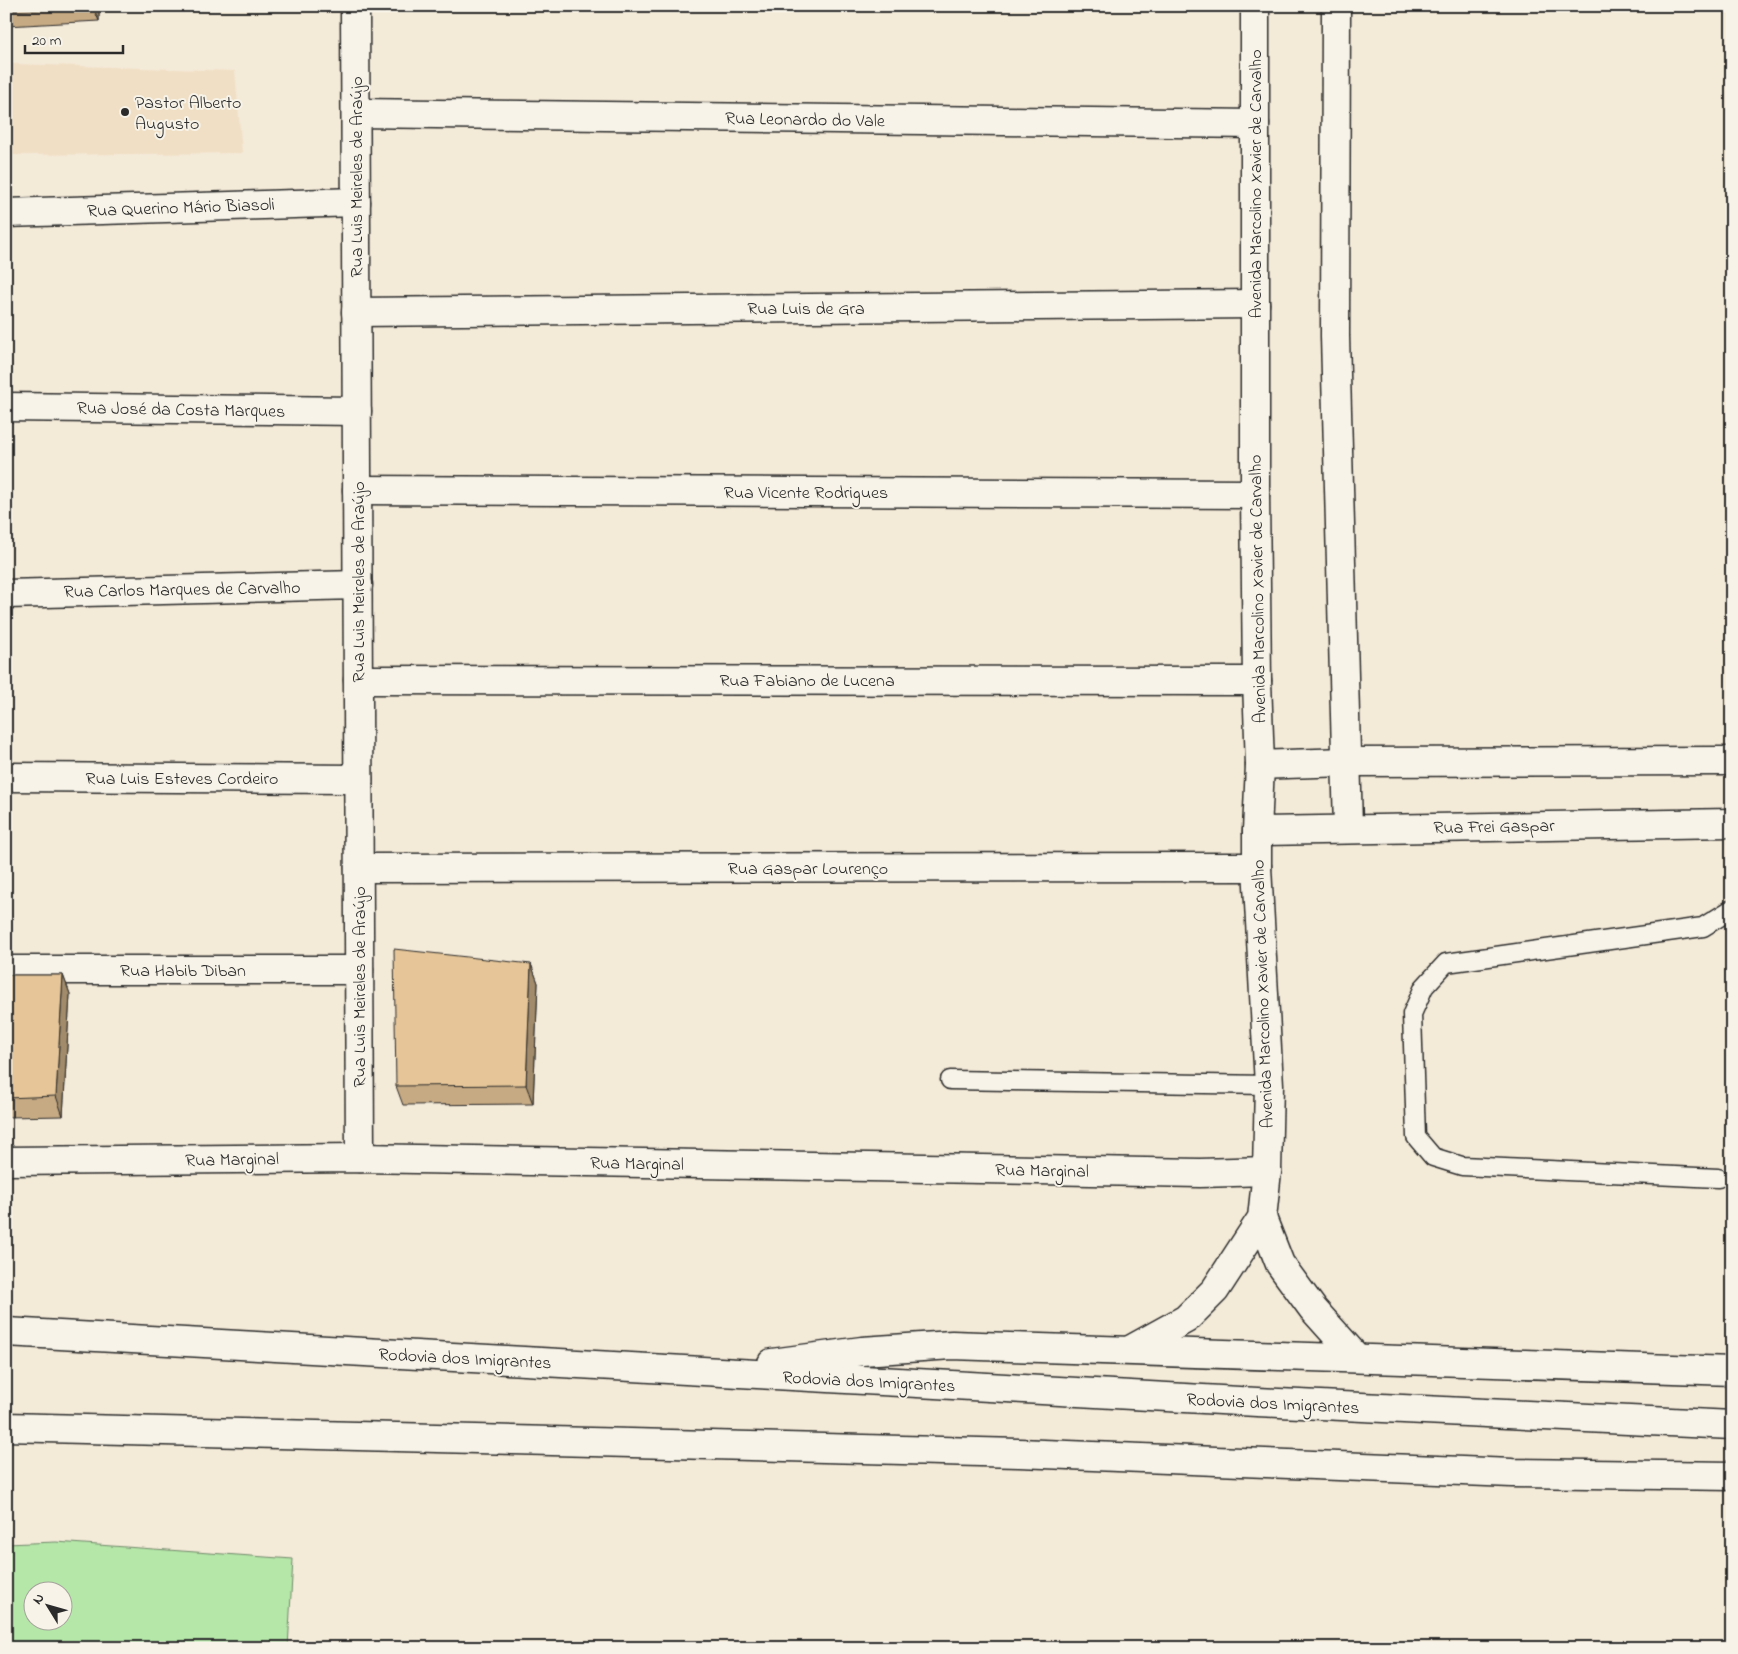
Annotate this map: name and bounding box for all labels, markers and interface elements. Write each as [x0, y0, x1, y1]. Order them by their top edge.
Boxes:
scale bar [25, 22, 122, 54]
text: 20 m [32, 30, 62, 52]
street label: Avenida Marcolino Xavier de Carvalho [1244, 49, 1270, 319]
street label: Rua Luis Meireles de Araújo [345, 76, 371, 278]
place label: Pastor Alberto Augusto [135, 91, 241, 139]
marker: Pastor Alberto Augusto [119, 106, 131, 118]
street label: Rua Leonardo do Vale [725, 107, 886, 135]
street label: Rua Querino Mário Biasoli [87, 193, 275, 225]
street label: Rua Luis de Gra [747, 297, 865, 323]
street label: Rua José da Costa Marques [77, 396, 285, 426]
street label: Avenida Marcolino Xavier de Carvalho [1244, 454, 1274, 724]
street label: Rua Luis Meireles de Araújo [347, 481, 373, 683]
street label: Rua Vicente Rodrigues [724, 481, 888, 508]
street label: Rua Carlos Marques de Carvalho [63, 576, 301, 606]
street label: Rua Fabiano de Lucena [719, 669, 895, 695]
street label: Rua Luis Esteves Cordeiro [86, 767, 278, 793]
street label: Rua Frei Gaspar [1433, 814, 1555, 842]
street label: Rua Gaspar Lourenço [728, 857, 888, 883]
street label: Avenida Marcolino Xavier de Carvalho [1246, 859, 1282, 1129]
street label: Rua Luis Meireles de Araújo [348, 886, 374, 1088]
street label: Rua Habib Diban [120, 959, 246, 985]
street label: Rua Marginal [185, 1147, 279, 1176]
street label: Rua Marginal [590, 1151, 684, 1180]
street label: Rua Marginal [995, 1158, 1089, 1187]
street label: Rodovia dos Imigrantes [378, 1342, 552, 1379]
street label: Rodovia dos Imigrantes [782, 1365, 956, 1402]
street label: Rodovia dos Imigrantes [1186, 1387, 1360, 1424]
north arrow [22, 1582, 72, 1632]
text: N [28, 1589, 50, 1609]

